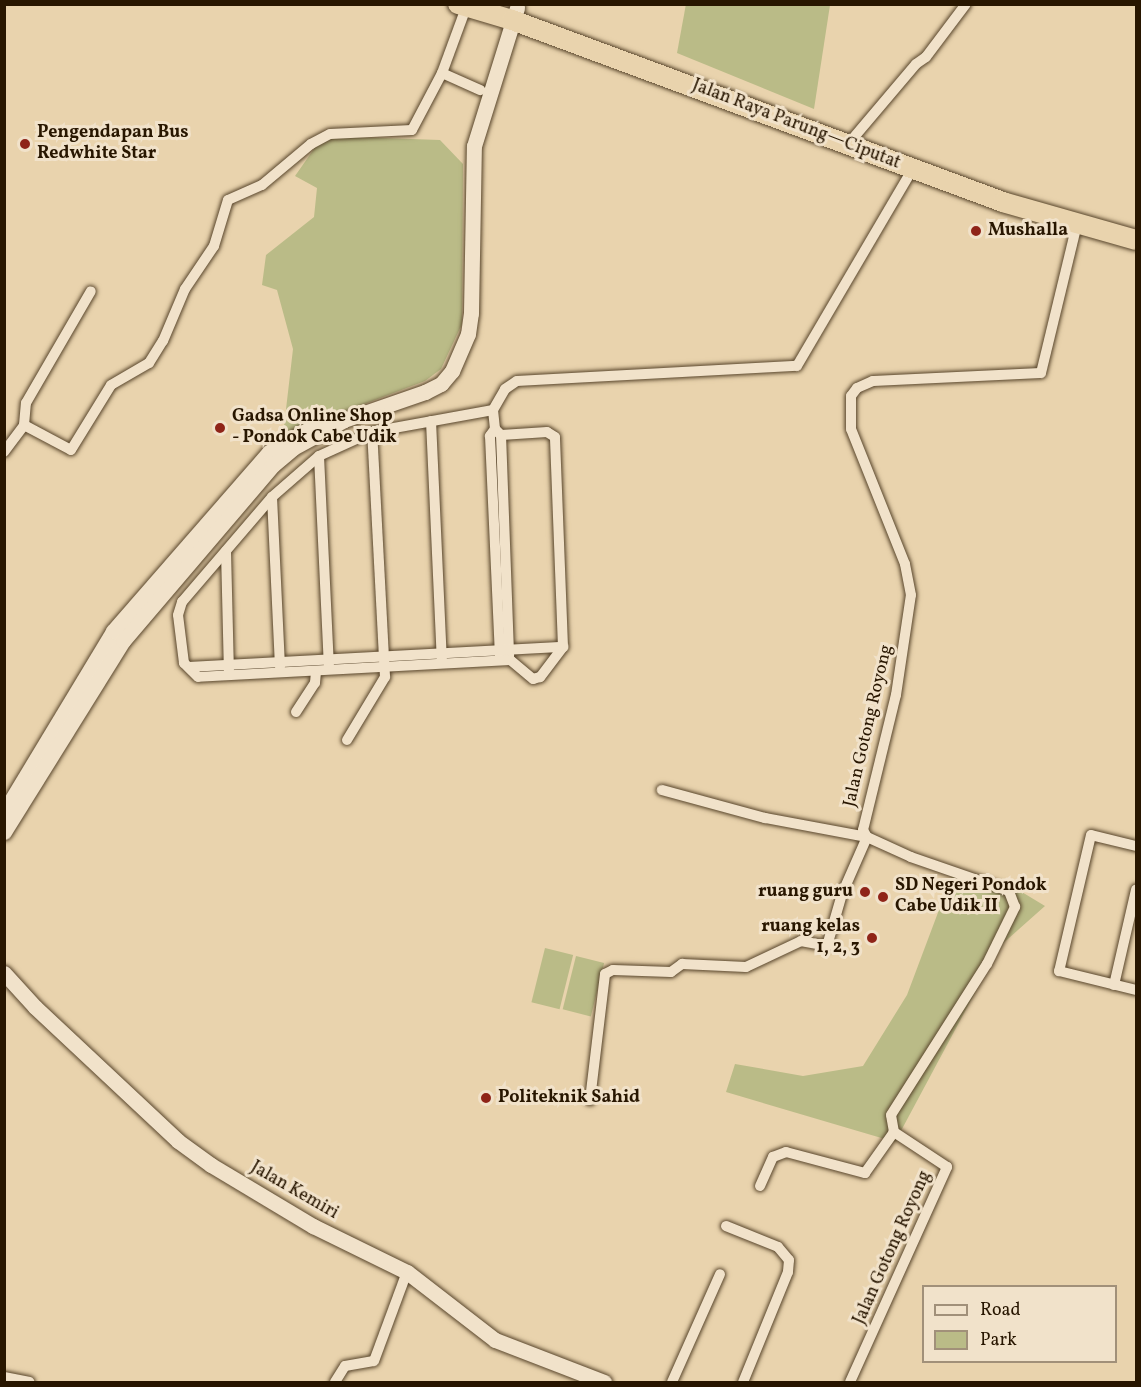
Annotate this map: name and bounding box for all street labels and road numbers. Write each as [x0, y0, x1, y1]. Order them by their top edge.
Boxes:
street label: Jalan Raya Parung—Ciputat [689, 75, 903, 175]
street label: Jalan Gotong Royong [840, 643, 898, 809]
street label: Jalan Kemiri [246, 1157, 342, 1225]
street label: Jalan Gotong Royong [849, 1168, 937, 1328]

